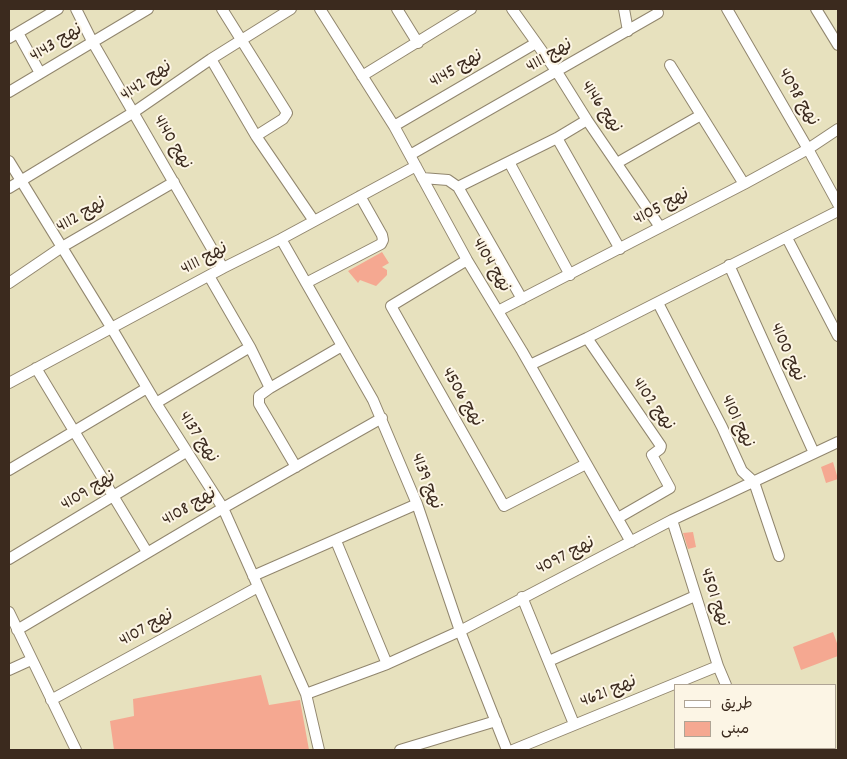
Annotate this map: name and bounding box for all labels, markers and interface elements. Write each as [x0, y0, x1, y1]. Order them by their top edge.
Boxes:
street label: نهج 4143 [27, 20, 87, 68]
street label: نهج 4111 [523, 35, 577, 79]
street label: نهج 4145 [426, 46, 488, 94]
street label: نهج 4142 [117, 57, 177, 107]
street label: نهج 4098 [772, 65, 822, 131]
street label: نهج 4146 [575, 78, 625, 138]
street label: نهج 4140 [147, 112, 195, 174]
street label: نهج 4105 [630, 184, 694, 232]
street label: نهج 4112 [53, 193, 111, 239]
street label: نهج 4104 [466, 235, 514, 297]
street label: نهج 4111 [178, 239, 232, 281]
street label: نهج 4100 [764, 320, 808, 386]
street label: نهج 4506 [435, 364, 487, 432]
street label: نهج 4102 [626, 374, 678, 436]
street label: نهج 4101 [714, 392, 758, 452]
street label: نهج 4137 [172, 408, 222, 468]
street label: نهج 4139 [404, 451, 446, 513]
street label: نهج 4109 [58, 467, 120, 517]
street label: نهج 4108 [159, 484, 221, 532]
street label: نهج 4097 [533, 533, 599, 581]
street label: نهج 4501 [693, 566, 733, 630]
street label: نهج 4107 [116, 605, 178, 653]
street label: نهج 4621 [578, 672, 640, 714]
legend [674, 684, 837, 749]
text: طريق [721, 694, 753, 716]
text: مبنى [721, 719, 749, 741]

